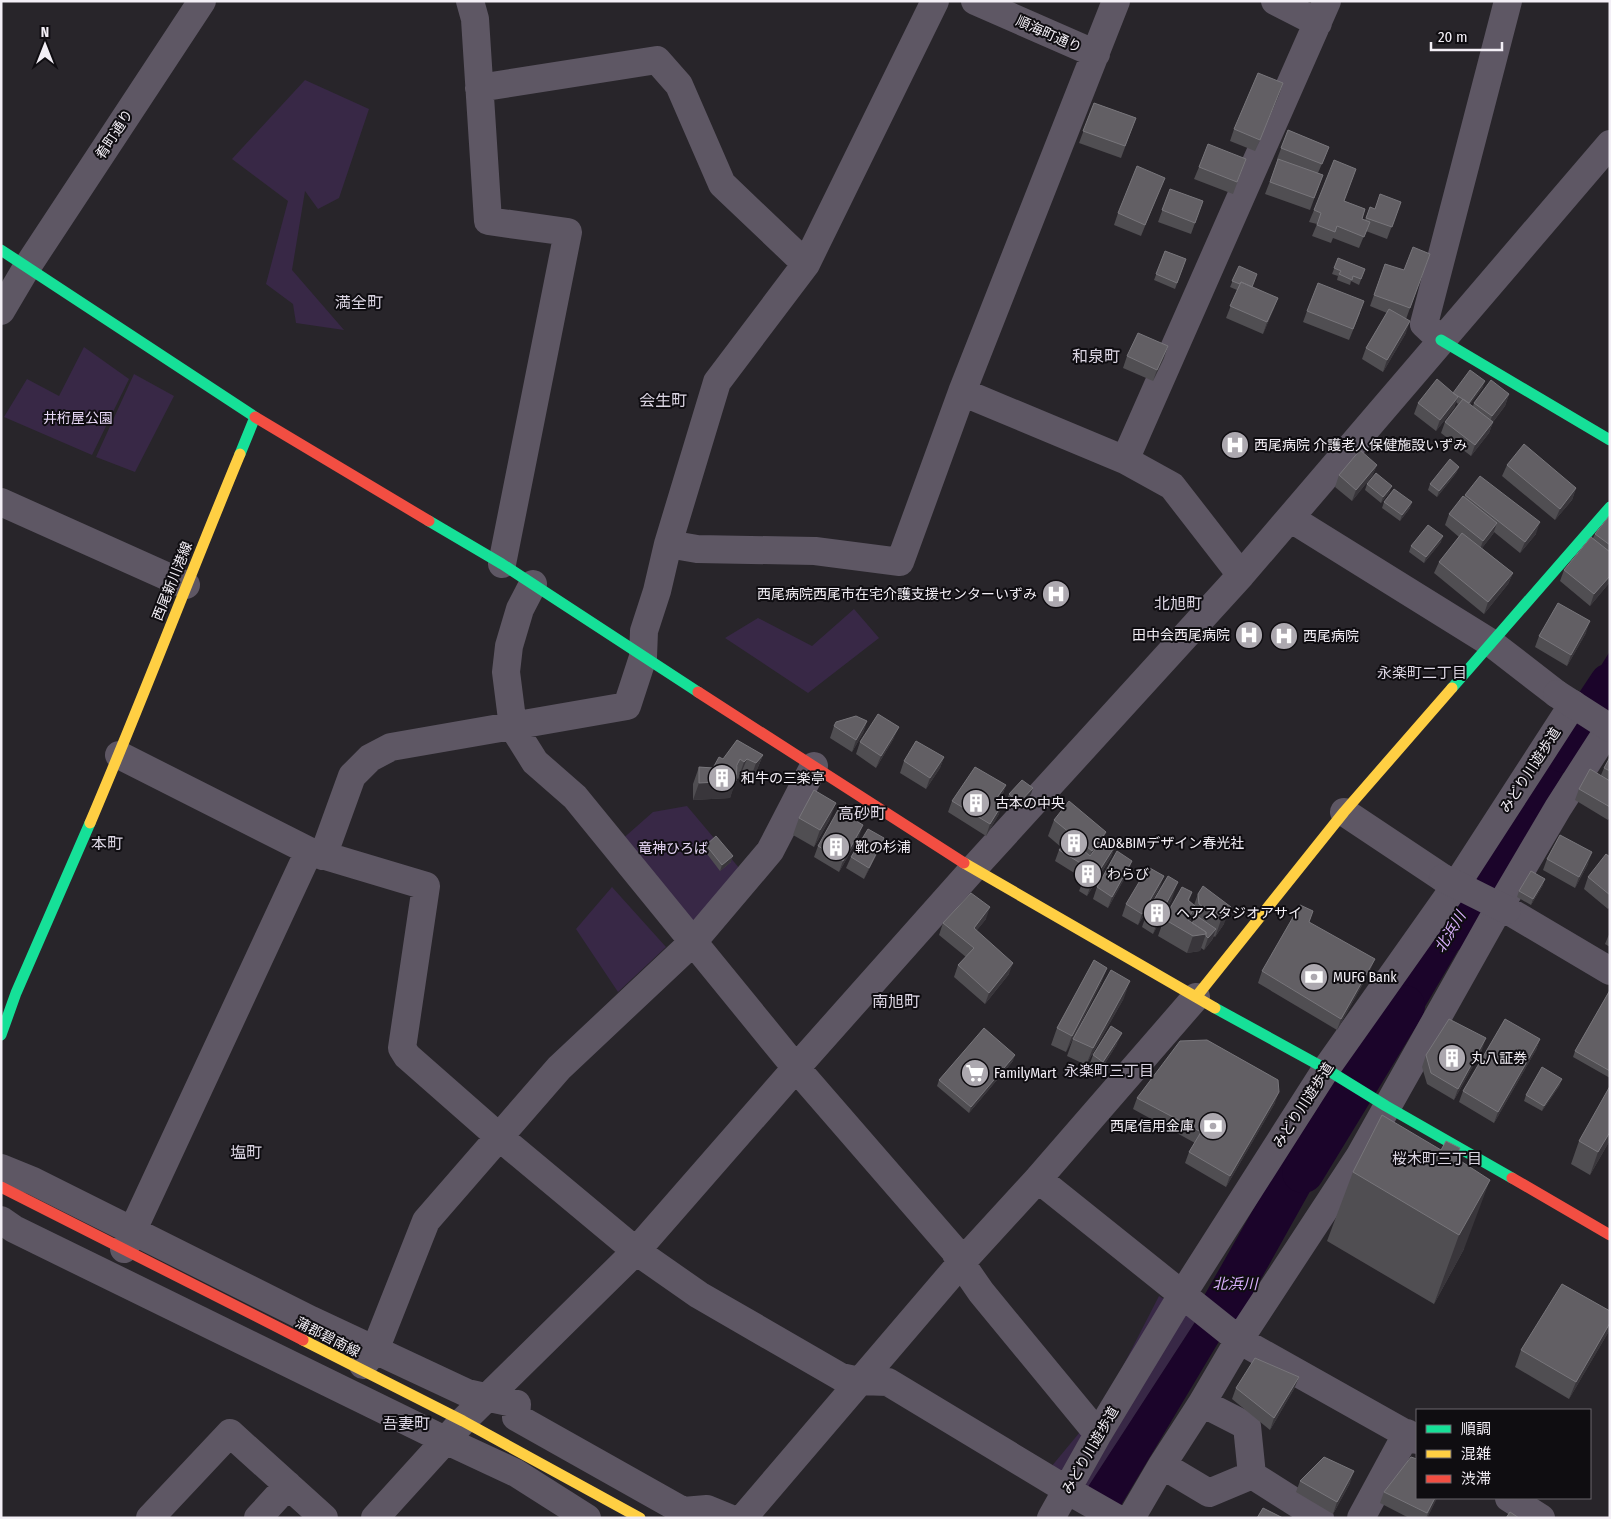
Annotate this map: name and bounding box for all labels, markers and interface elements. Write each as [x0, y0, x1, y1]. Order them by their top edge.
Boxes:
street label: 順海町通り [1013, 12, 1084, 56]
north arrow [20, 20, 70, 70]
scale bar [1431, 20, 1502, 52]
text: N [41, 24, 49, 41]
text: 20 m [1438, 28, 1468, 46]
street label: 肴町通り [92, 106, 137, 162]
district label: 満全町 [335, 293, 383, 312]
district label: 和泉町 [1072, 347, 1120, 366]
district label: 会生町 [639, 391, 687, 410]
park label: 井桁屋公園 [43, 410, 113, 427]
hospital icon: 西尾病院 介護老人保健施設いずみ [1220, 430, 1250, 460]
place label: 西尾病院 介護老人保健施設いずみ [1254, 437, 1467, 454]
street label: 西尾新川港線 [149, 539, 196, 623]
hospital icon: 西尾病院西尾市在宅介護支援センターいずみ [1041, 579, 1071, 609]
place label: 西尾病院西尾市在宅介護支援センターいずみ [757, 586, 1037, 603]
district label: 北旭町 [1154, 594, 1202, 613]
hospital icon: 田中会西尾病院 [1234, 620, 1264, 650]
hospital icon: 西尾病院 [1269, 621, 1299, 651]
place label: 田中会西尾病院 [1132, 627, 1230, 644]
place label: 西尾病院 [1303, 628, 1359, 645]
district label: 永楽町二丁目 [1377, 664, 1467, 682]
street label: みどり川遊歩道 [1497, 725, 1564, 816]
building icon: 和牛の三楽亭 [707, 763, 737, 793]
place label: 和牛の三楽亭 [741, 770, 825, 787]
building icon: 古本の中央 [961, 788, 991, 818]
place label: 古本の中央 [995, 795, 1065, 812]
district label: 高砂町 [838, 804, 886, 823]
building icon: CAD&BIMデザイン春光社 [1059, 828, 1089, 858]
building icon: 靴の杉浦 [821, 832, 851, 862]
district label: 本町 [91, 834, 123, 853]
place label: CAD&BIMデザイン春光社 [1093, 835, 1244, 852]
place label: 靴の杉浦 [855, 839, 911, 856]
park label: 竜神ひろば [638, 840, 708, 857]
building icon: わらび [1073, 859, 1103, 889]
place label: わらび [1107, 866, 1149, 883]
building icon: ヘアスタジオアサイ [1142, 898, 1172, 928]
place label: ヘアスタジオアサイ [1176, 905, 1302, 922]
water label: 北浜川 [1431, 906, 1470, 956]
bank icon: MUFG Bank [1299, 962, 1329, 992]
place label: MUFG Bank [1333, 969, 1397, 986]
district label: 南旭町 [872, 992, 920, 1011]
building icon: 丸八証券 [1437, 1043, 1467, 1073]
place label: 丸八証券 [1471, 1050, 1527, 1067]
supermarket icon: FamilyMart [960, 1058, 990, 1088]
street label: みどり川遊歩道 [1270, 1060, 1337, 1151]
district label: 永楽町三丁目 [1064, 1062, 1154, 1080]
place label: FamilyMart [994, 1065, 1057, 1082]
bank icon: 西尾信用金庫 [1198, 1111, 1228, 1141]
place label: 西尾信用金庫 [1110, 1118, 1194, 1135]
district label: 塩町 [230, 1143, 262, 1162]
district label: 桜木町三丁目 [1392, 1150, 1482, 1168]
water label: 北浜川 [1212, 1275, 1259, 1293]
street label: 蒲郡碧南線 [293, 1314, 363, 1361]
street label: みどり川遊歩道 [1059, 1404, 1122, 1497]
legend [1416, 1409, 1591, 1499]
district label: 吾妻町 [382, 1414, 430, 1433]
text: 順調 [1461, 1420, 1491, 1438]
text: 混雑 [1461, 1445, 1491, 1463]
text: 渋滞 [1461, 1470, 1491, 1488]

